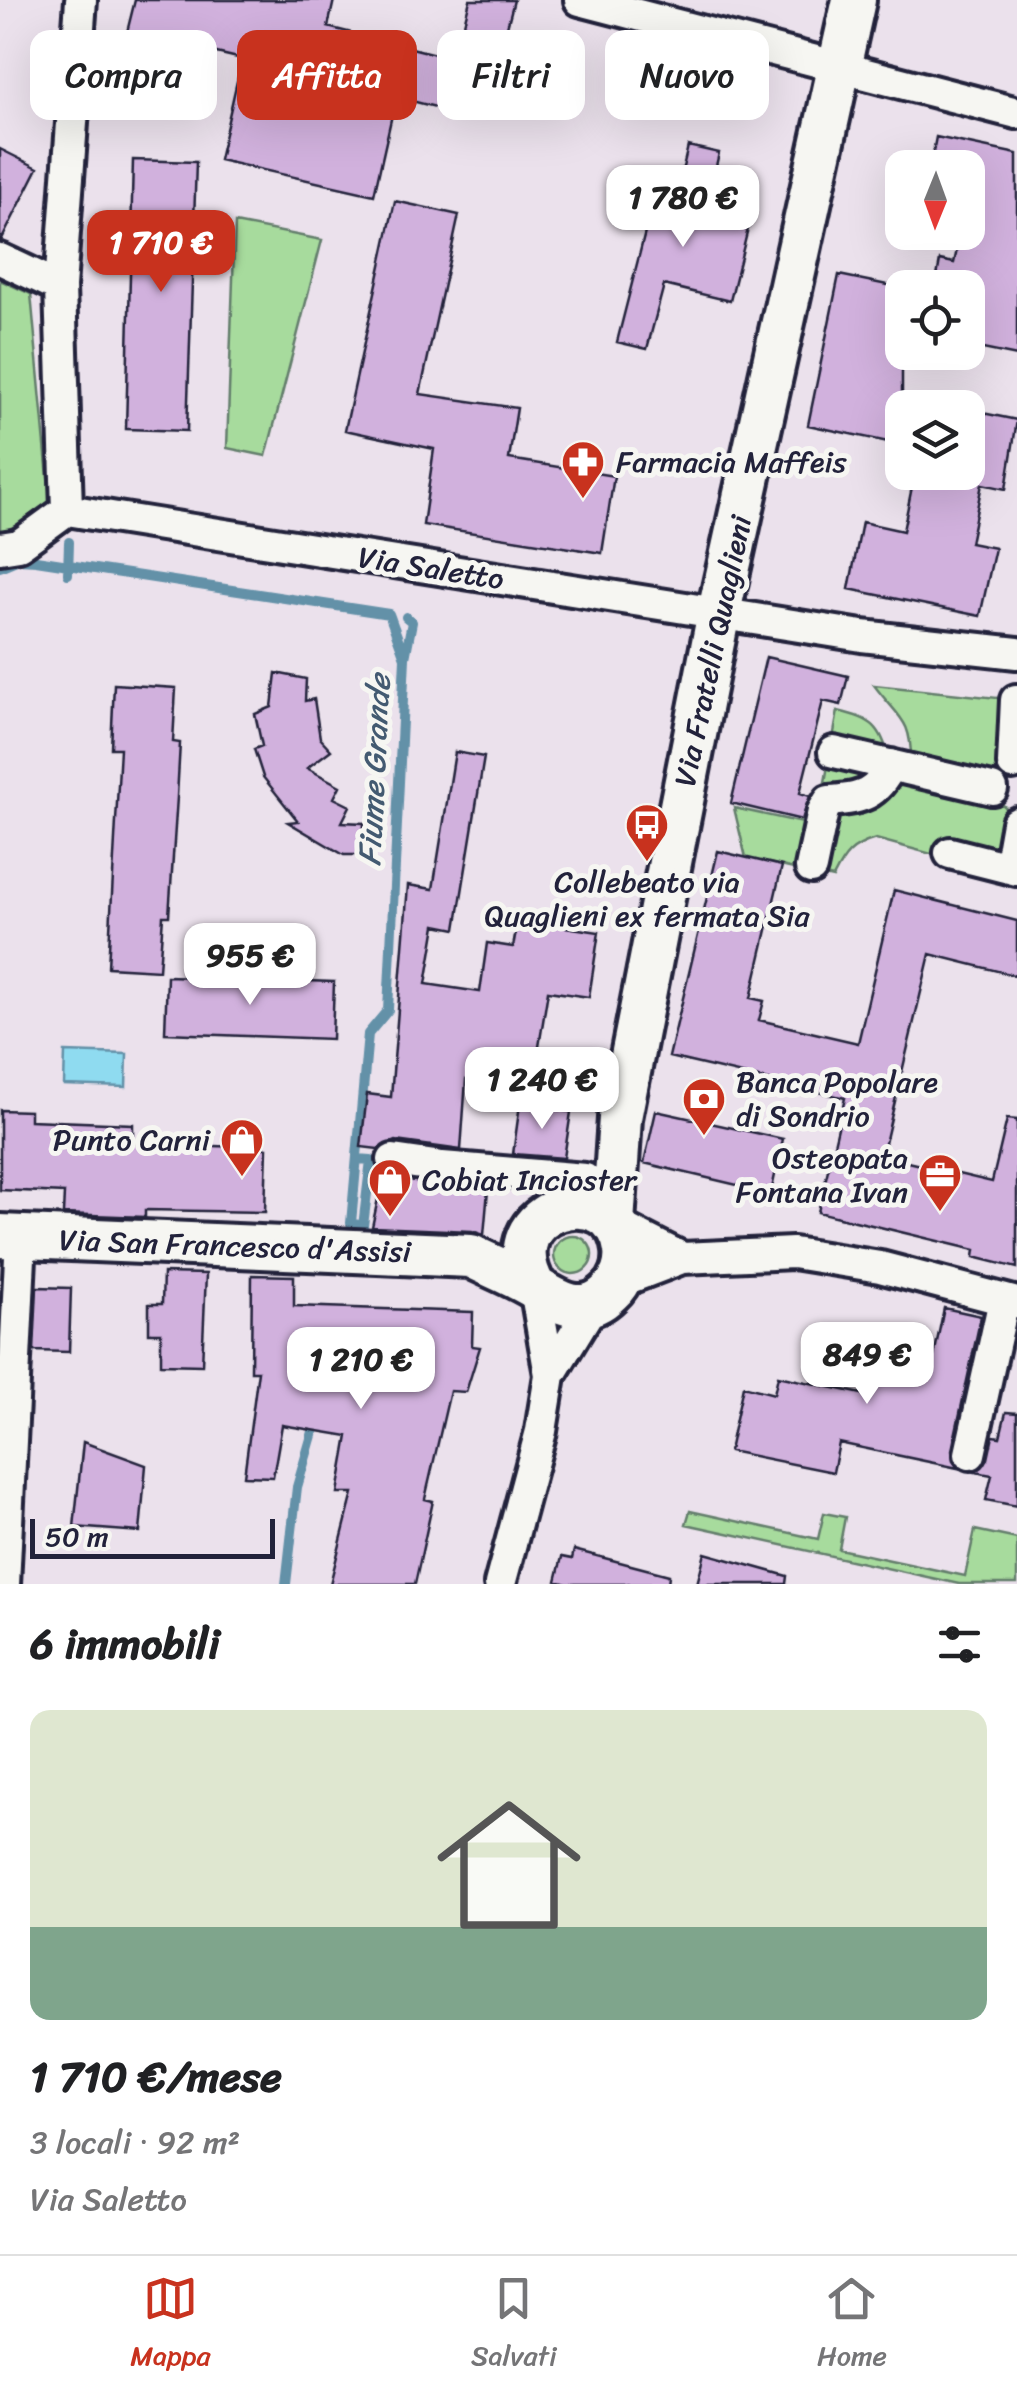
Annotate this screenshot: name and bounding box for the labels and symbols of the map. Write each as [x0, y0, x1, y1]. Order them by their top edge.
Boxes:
north arrow [885, 150, 985, 250]
pin: 1 780 € [591, 165, 775, 250]
pin: 1 710 € [69, 210, 253, 295]
place label: Farmacia Maffeis [616, 435, 847, 489]
pharmacy icon: Farmacia Maffeis [560, 439, 606, 500]
street label: Via Fratelli Quaglieni [658, 509, 768, 792]
street label: Via Saletto [354, 530, 508, 606]
water label: Fiume Grande [341, 669, 408, 867]
bus stop icon: Collebeato via Quaglieni ex fermata Sia [624, 802, 670, 863]
place label: Collebeato via Quaglieni ex fermata Sia [485, 855, 810, 943]
pin: 955 € [180, 923, 320, 1008]
pin: 1 240 € [450, 1047, 634, 1132]
place label: Banca Popolare di Sondrio [736, 1055, 938, 1143]
bank icon: Banca Popolare di Sondrio [681, 1076, 727, 1137]
place label: Punto Carni [53, 1113, 212, 1167]
shop icon: Punto Carni [219, 1117, 265, 1178]
place label: Osteopata Fontana Ivan [736, 1131, 908, 1219]
office icon: Osteopata Fontana Ivan [917, 1152, 963, 1213]
place label: Cobiat Incioster [422, 1153, 638, 1207]
shop icon: Cobiat Incioster [367, 1157, 413, 1218]
street label: Via San Francesco d'Assisi [58, 1213, 413, 1279]
pin: 849 € [797, 1322, 937, 1407]
pin: 1 210 € [269, 1327, 453, 1412]
scale bar [30, 1514, 275, 1558]

